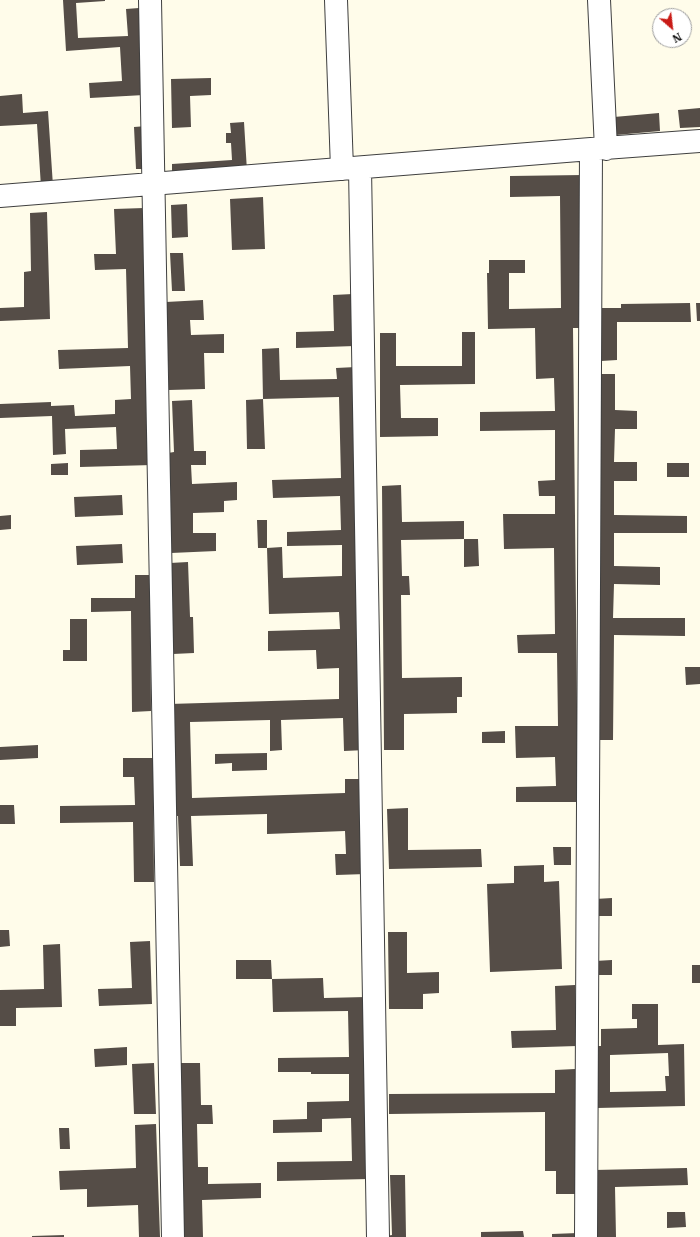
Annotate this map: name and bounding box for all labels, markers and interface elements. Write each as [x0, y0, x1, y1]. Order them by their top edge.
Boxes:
north arrow [652, 8, 692, 48]
text: N [670, 29, 684, 46]

